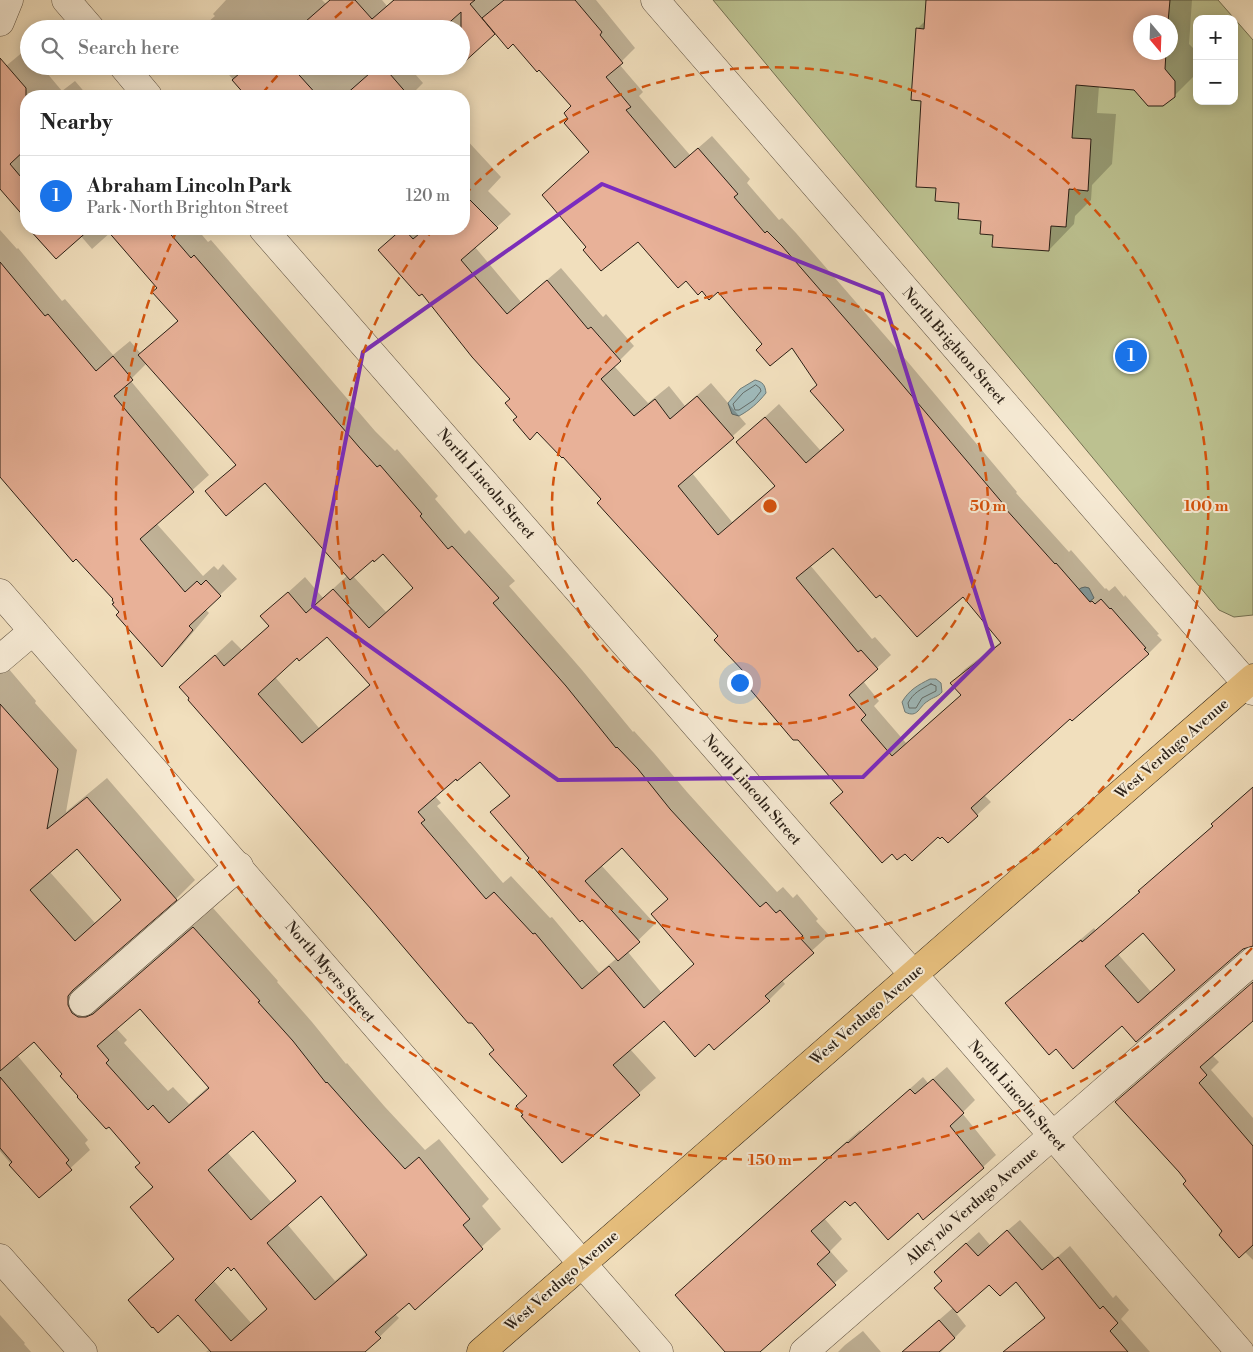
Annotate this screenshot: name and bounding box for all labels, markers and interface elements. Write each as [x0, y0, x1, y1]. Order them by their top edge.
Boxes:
north arrow [1133, 15, 1178, 60]
map controls [1193, 15, 1238, 105]
button: + [1193, 15, 1238, 60]
search box [20, 20, 470, 75]
icon: search [38, 34, 66, 62]
text: Search here [78, 36, 179, 60]
button: − [1193, 60, 1238, 105]
text: Nearby [40, 110, 113, 136]
text: Abraham Lincoln Park [87, 174, 292, 198]
text: 1 [52, 186, 60, 206]
text: 120 m [406, 186, 450, 206]
text: Park · North Brighton Street [87, 198, 289, 218]
street label: North Brighton Street [898, 283, 1011, 409]
pin: 1 [1115, 337, 1147, 375]
street label: North Lincoln Street [433, 425, 540, 544]
centre of rings [761, 497, 779, 515]
text: 50 m [970, 497, 1006, 516]
text: 100 m [1184, 497, 1229, 516]
your location [727, 670, 753, 696]
street label: West Verdugo Avenue [1110, 694, 1233, 804]
street label: North Lincoln Street [699, 731, 806, 850]
street label: North Myers Street [281, 917, 380, 1027]
street label: West Verdugo Avenue [805, 960, 928, 1070]
street label: North Lincoln Street [964, 1037, 1071, 1156]
street label: Alley n/o Verdugo Avenue [901, 1143, 1042, 1269]
text: 150 m [748, 1151, 792, 1170]
street label: West Verdugo Avenue [500, 1226, 623, 1336]

